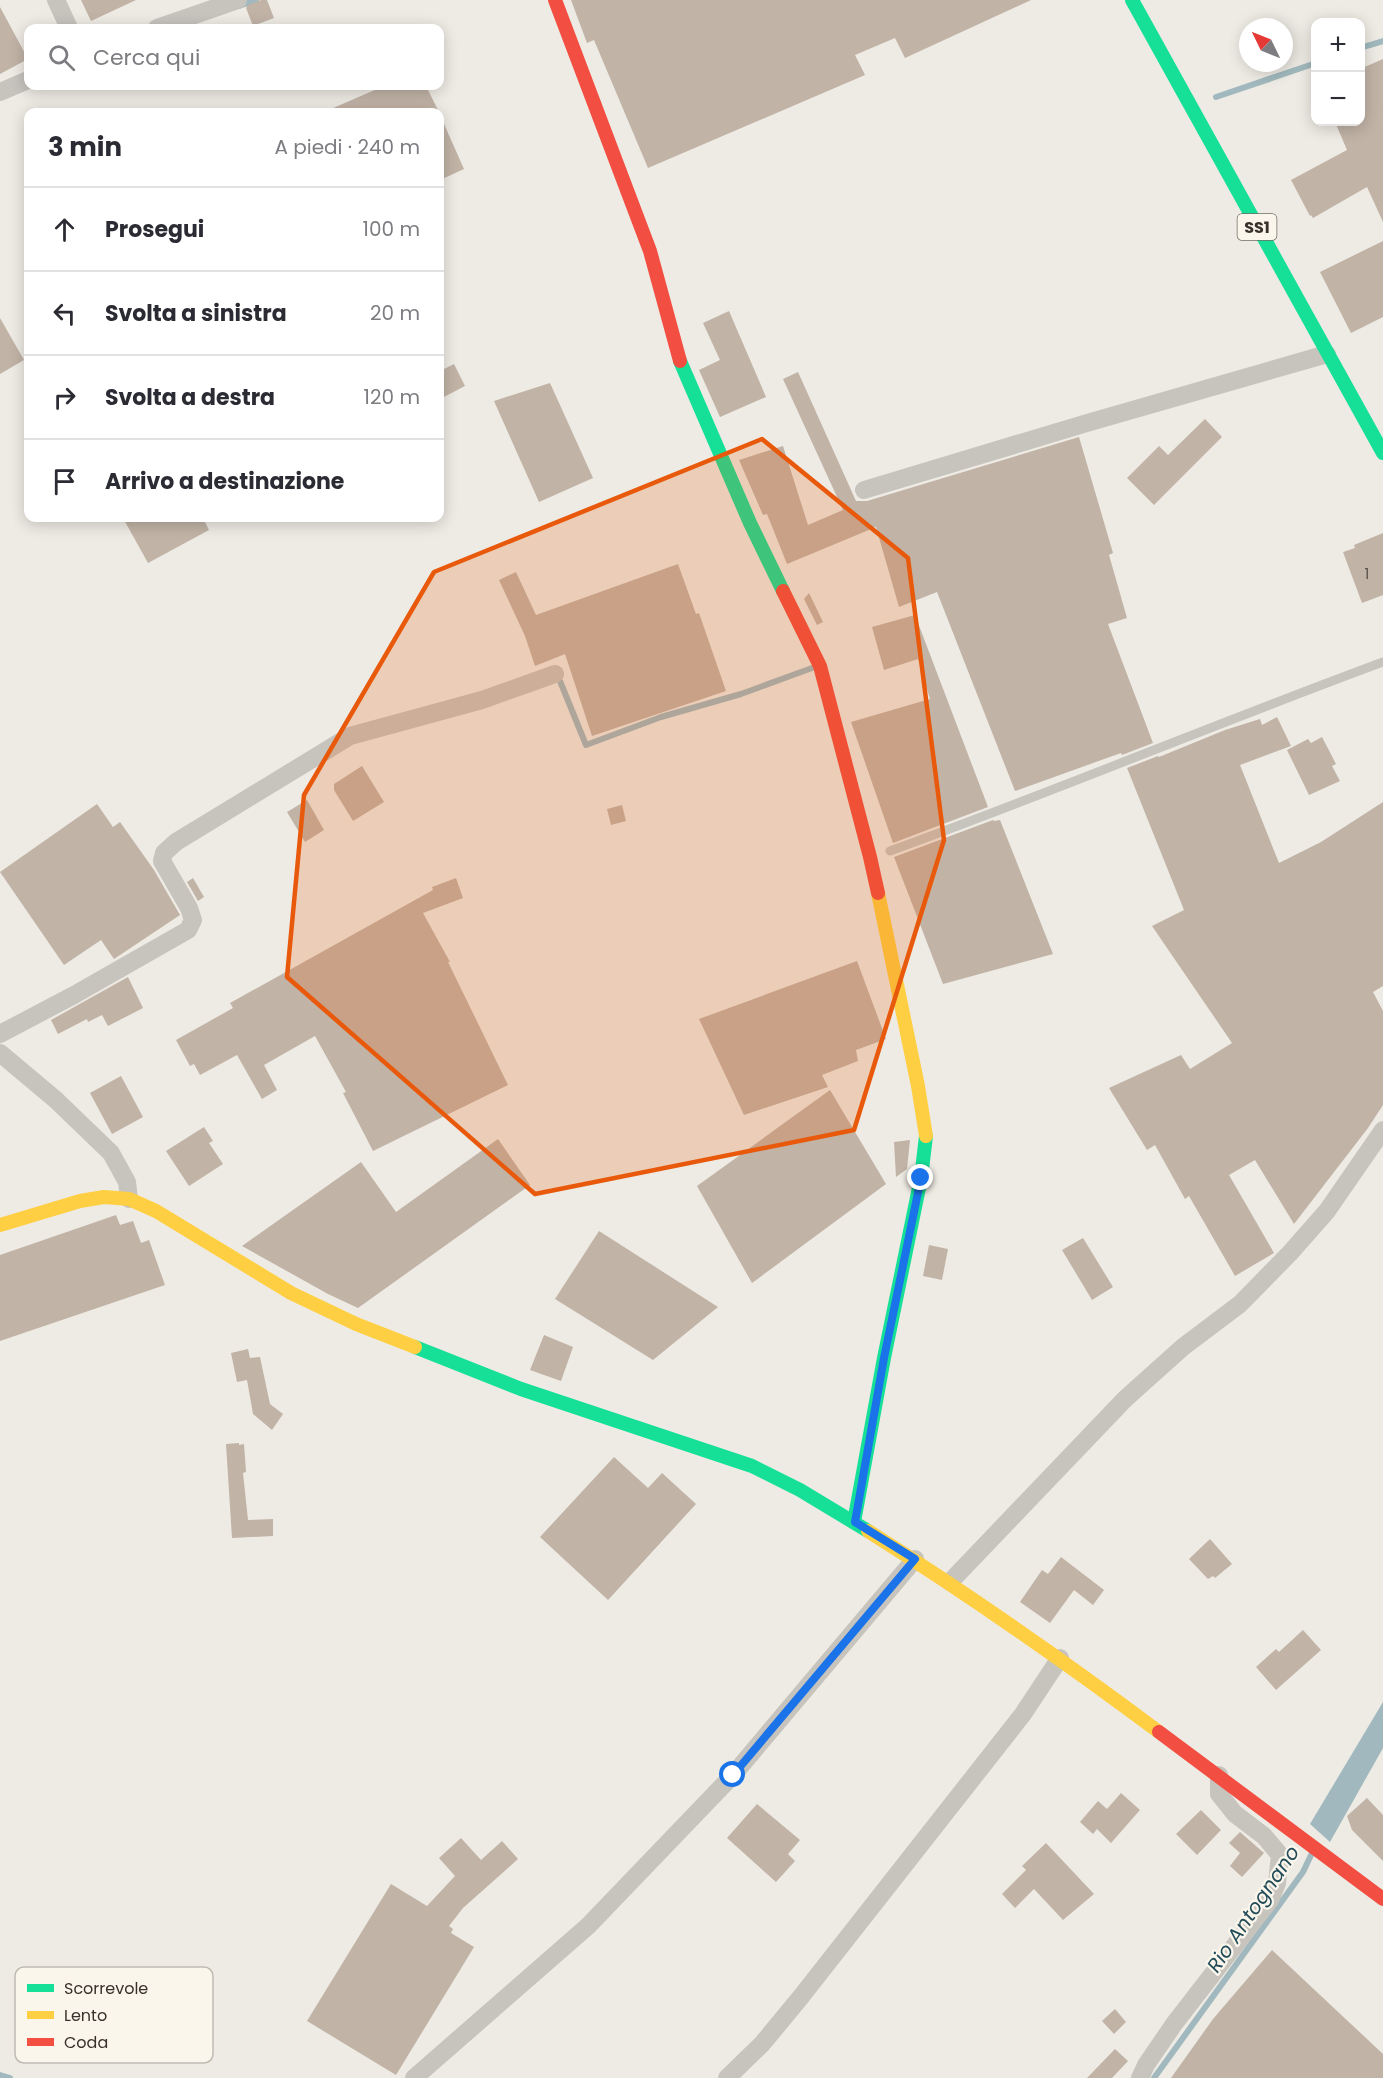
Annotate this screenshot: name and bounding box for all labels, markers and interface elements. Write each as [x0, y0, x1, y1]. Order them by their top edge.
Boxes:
north arrow [1239, 18, 1293, 72]
map controls [1311, 18, 1365, 126]
button: + [1311, 18, 1365, 72]
search box [24, 24, 444, 90]
icon: search [45, 41, 78, 74]
text: Cerca qui [93, 42, 200, 73]
button: − [1311, 72, 1365, 126]
text: 3 min [48, 129, 122, 165]
text: A piedi · 240 m [274, 133, 420, 161]
icon: ahead [48, 213, 81, 246]
text: Prosegui [105, 214, 204, 245]
road number: SS1 [1238, 214, 1276, 240]
text: 100 m [363, 215, 420, 243]
icon: left [48, 297, 81, 330]
text: Svolta a sinistra [105, 298, 287, 329]
text: 20 m [370, 299, 420, 327]
icon: right [48, 381, 81, 414]
text: Svolta a destra [105, 382, 275, 413]
text: 120 m [364, 383, 420, 411]
icon: arrive [48, 465, 81, 498]
text: Arrivo a destinazione [105, 466, 344, 497]
house number: 1 [1365, 563, 1369, 584]
route end [907, 1164, 933, 1190]
route start [719, 1761, 745, 1787]
water label: Rio Antognano [1200, 1840, 1306, 1978]
legend [15, 1967, 213, 2063]
text: Scorrevole [64, 1977, 148, 2000]
text: Lento [64, 2004, 107, 2027]
text: Coda [64, 2031, 108, 2054]

